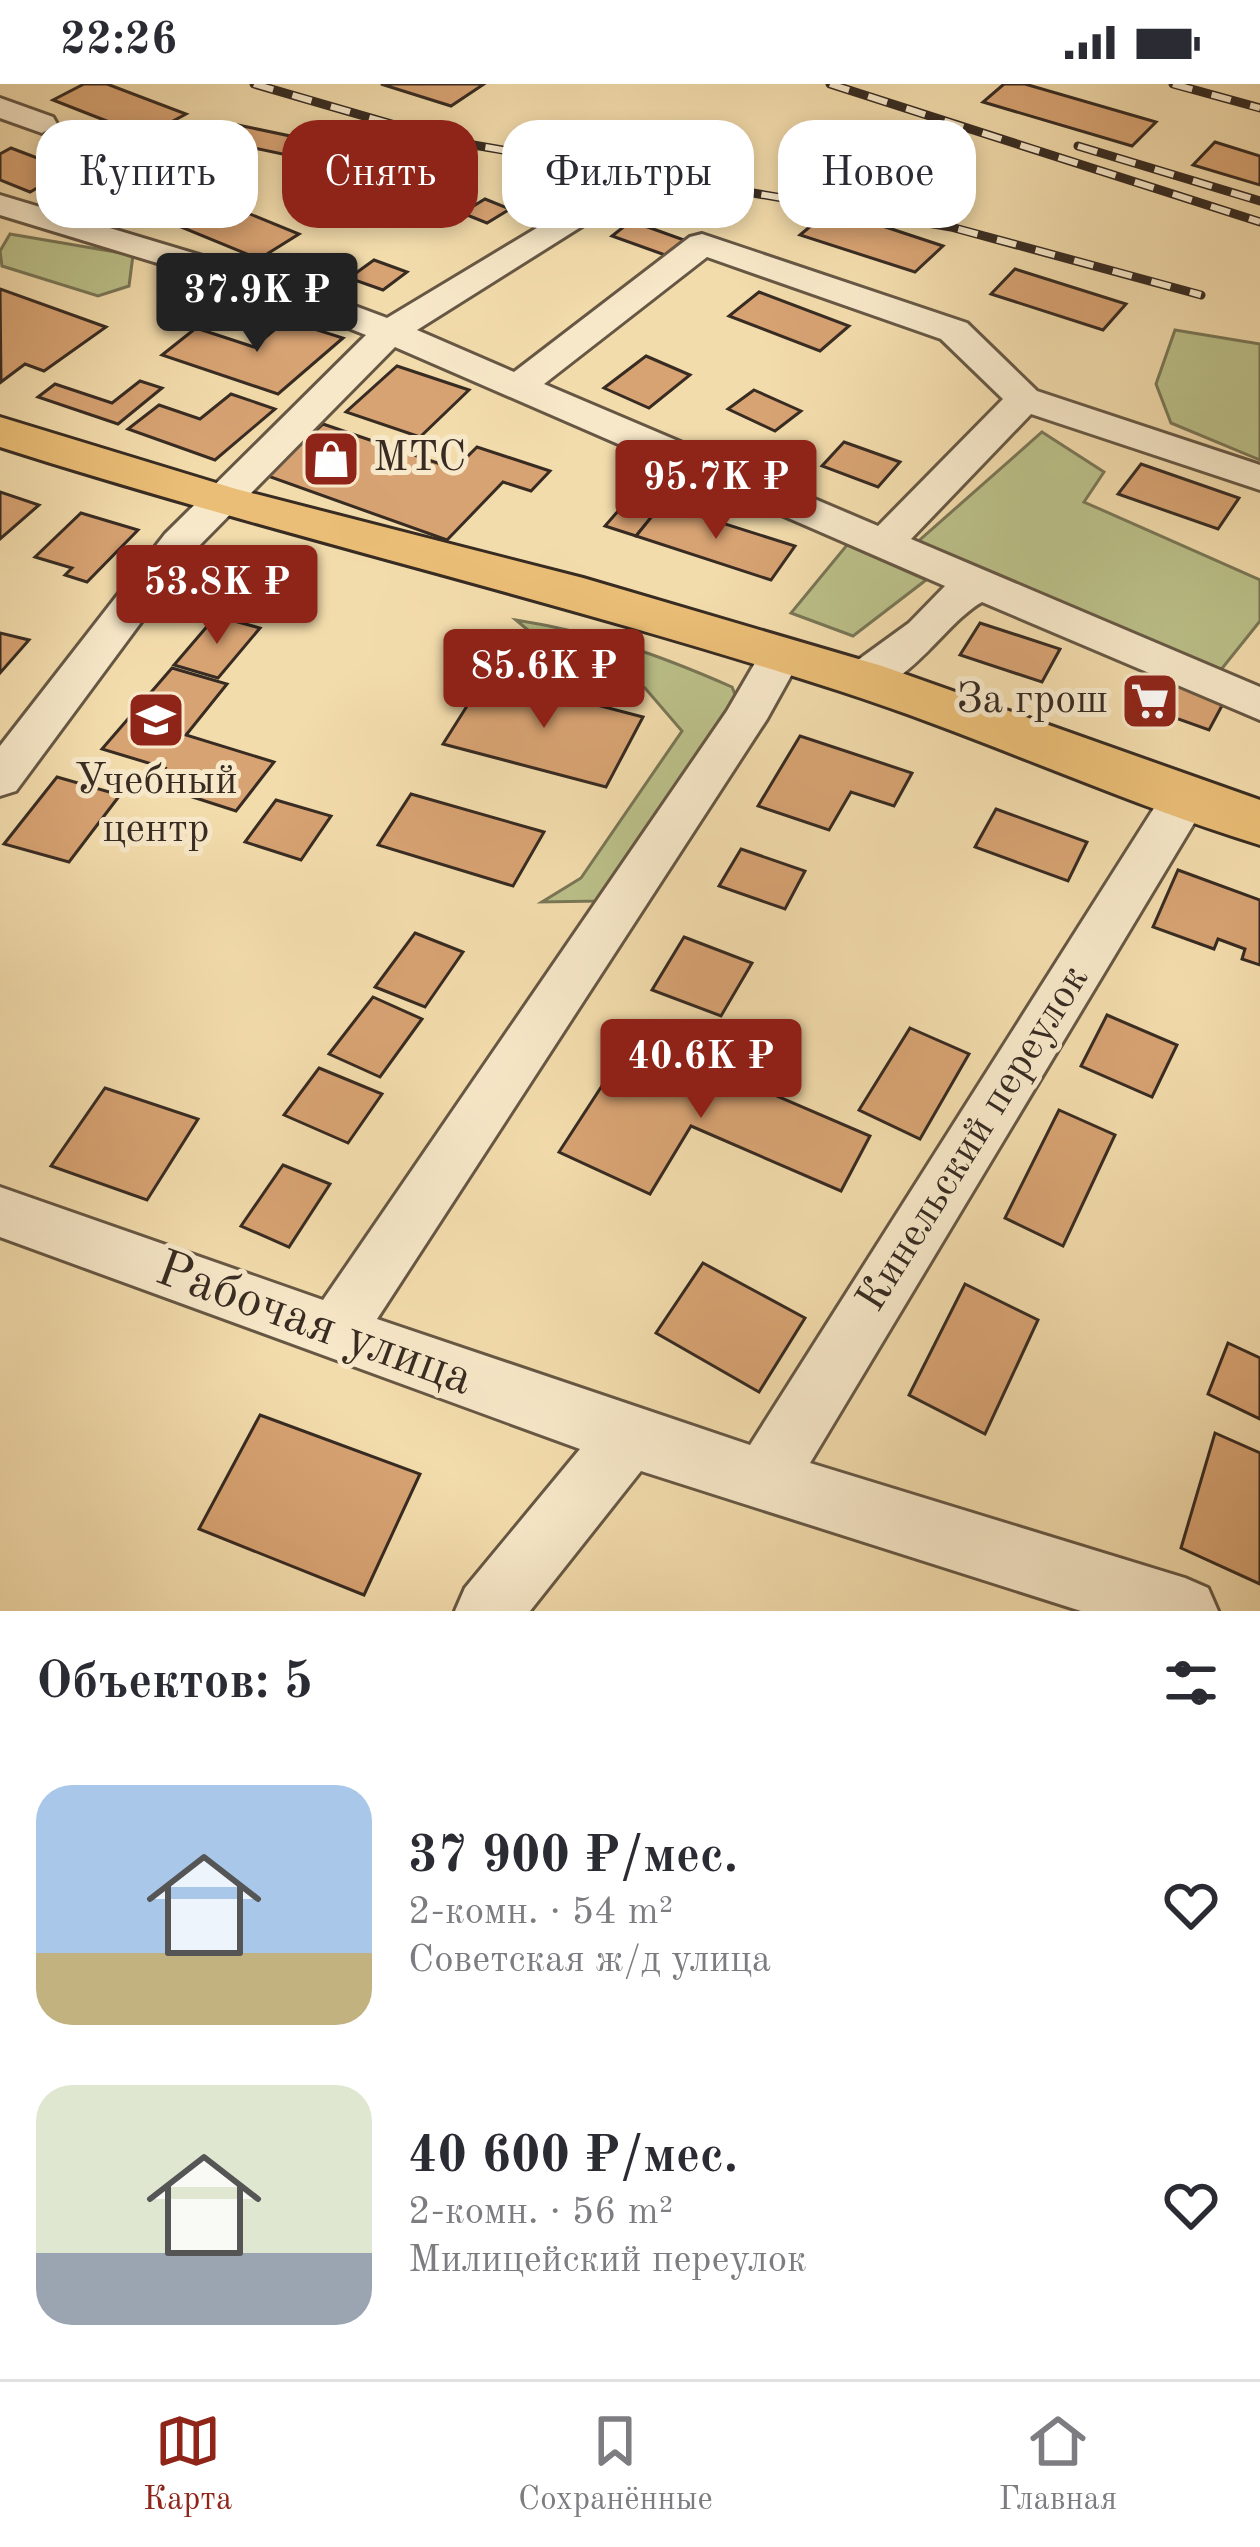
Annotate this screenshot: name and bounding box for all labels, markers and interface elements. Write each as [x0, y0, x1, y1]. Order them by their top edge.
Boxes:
text: 22:26 [60, 19, 177, 64]
chip: Купить [36, 120, 258, 228]
chip: Снять [282, 120, 478, 228]
chip: Фильтры [502, 120, 754, 228]
chip: Новое [778, 120, 976, 228]
pin: 37.9K ₽ [146, 253, 368, 355]
text: 37.9K ₽ [183, 272, 331, 311]
shop icon: МТС [300, 428, 362, 490]
place label: МТС [373, 438, 466, 480]
pin: 95.7K ₽ [605, 440, 827, 542]
text: 95.7K ₽ [642, 459, 790, 498]
pin: 53.8K ₽ [106, 545, 328, 647]
text: 53.8K ₽ [143, 564, 291, 603]
pin: 85.6K ₽ [433, 629, 655, 731]
text: 85.6K ₽ [470, 648, 618, 687]
supermarket icon: За грош [1119, 670, 1181, 732]
place label: За грош [956, 680, 1108, 722]
school or university icon: Учебный центр [125, 689, 187, 751]
place label: Учебный центр [74, 761, 238, 851]
street label: Кинельский переулок [850, 959, 1098, 1319]
pin: 40.6K ₽ [590, 1019, 812, 1121]
text: 40.6K ₽ [627, 1038, 775, 1077]
street label: Рабочая улица [149, 1244, 479, 1406]
icon: filters [1158, 1650, 1224, 1716]
text: Объектов: 5 [36, 1658, 313, 1709]
text: 37 900 ₽/мес. [408, 1832, 738, 1883]
icon: home [132, 1833, 276, 1977]
icon: heart [1158, 1872, 1224, 1938]
text: 2-комн. · 54 m² [408, 1893, 673, 1932]
text: Советская ж/д улица [408, 1941, 771, 1980]
text: 40 600 ₽/мес. [408, 2132, 738, 2183]
icon: home [132, 2133, 276, 2277]
icon: heart [1158, 2172, 1224, 2238]
text: 2-комн. · 56 m² [408, 2193, 673, 2232]
text: Милицейский переулок [408, 2241, 807, 2280]
tab: Карта [143, 2408, 232, 2521]
tab: Сохранённые [518, 2408, 713, 2521]
tab: Главная [998, 2408, 1117, 2521]

